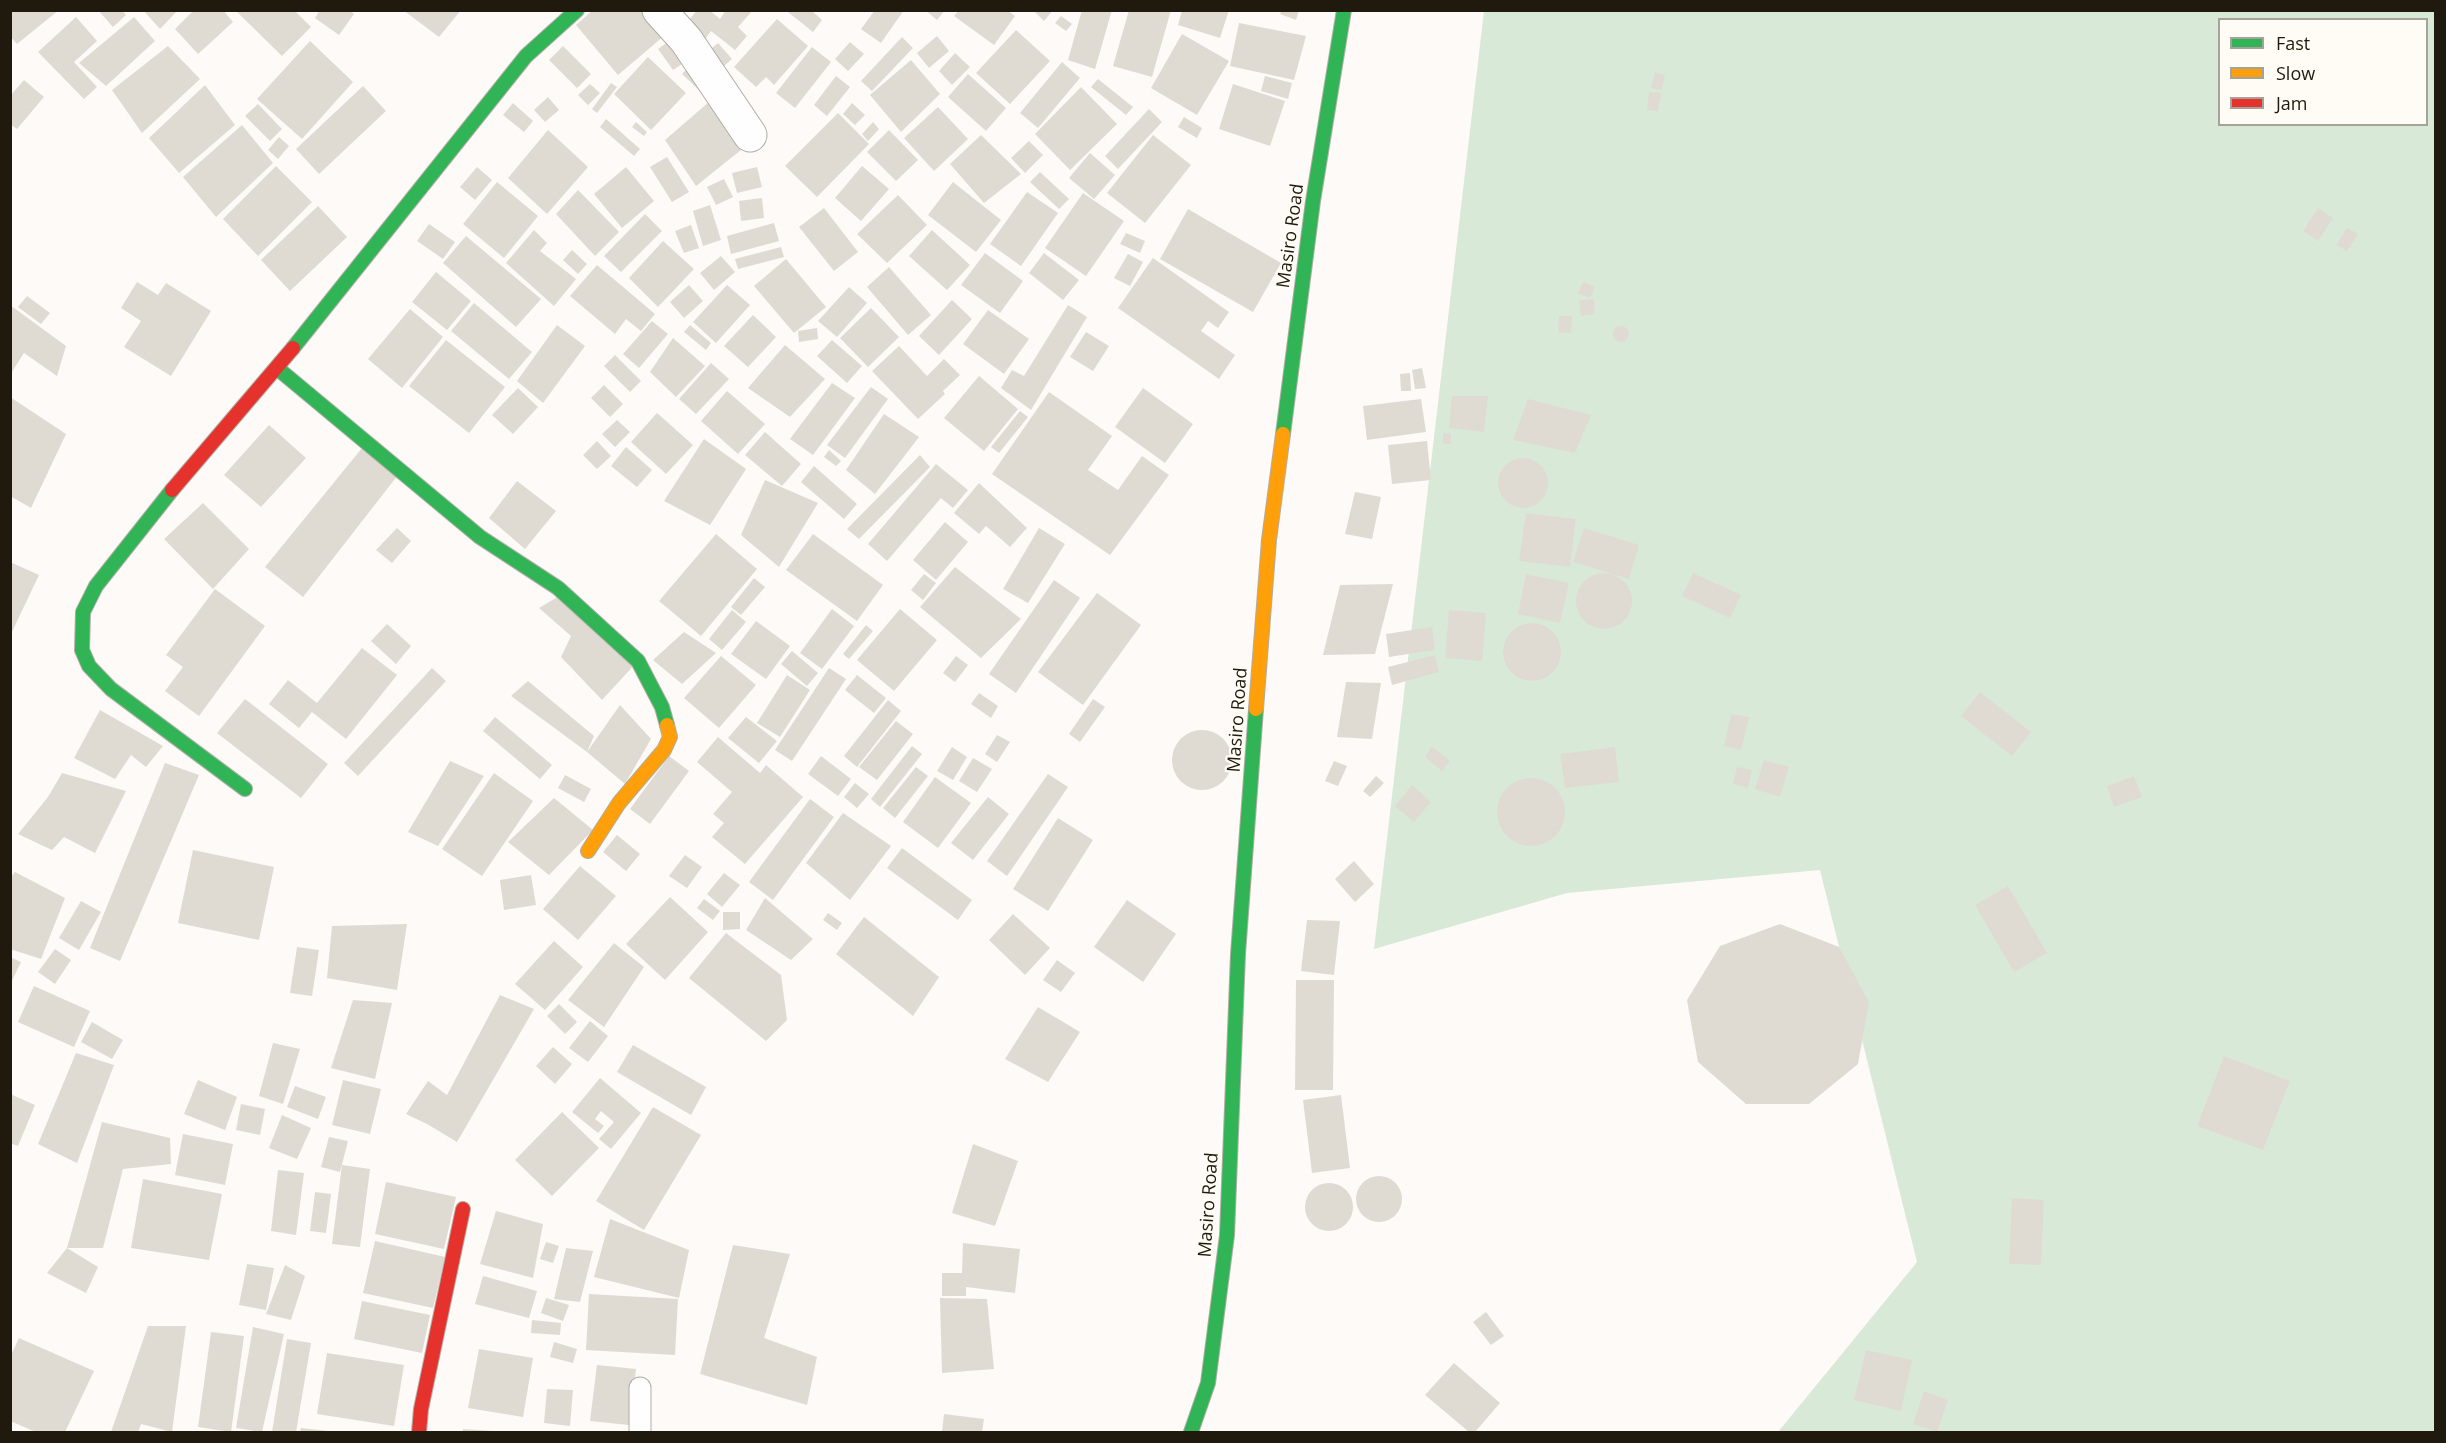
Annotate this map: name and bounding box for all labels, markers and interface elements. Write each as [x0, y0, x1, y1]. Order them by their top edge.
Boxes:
legend [2218, 18, 2428, 126]
text: Fast [2276, 31, 2310, 55]
text: Slow [2276, 61, 2315, 85]
text: Jam [2276, 91, 2308, 115]
street label: Masiro Road [1273, 182, 1309, 290]
street label: Masiro Road [1224, 667, 1252, 773]
street label: Masiro Road [1195, 1152, 1223, 1258]

